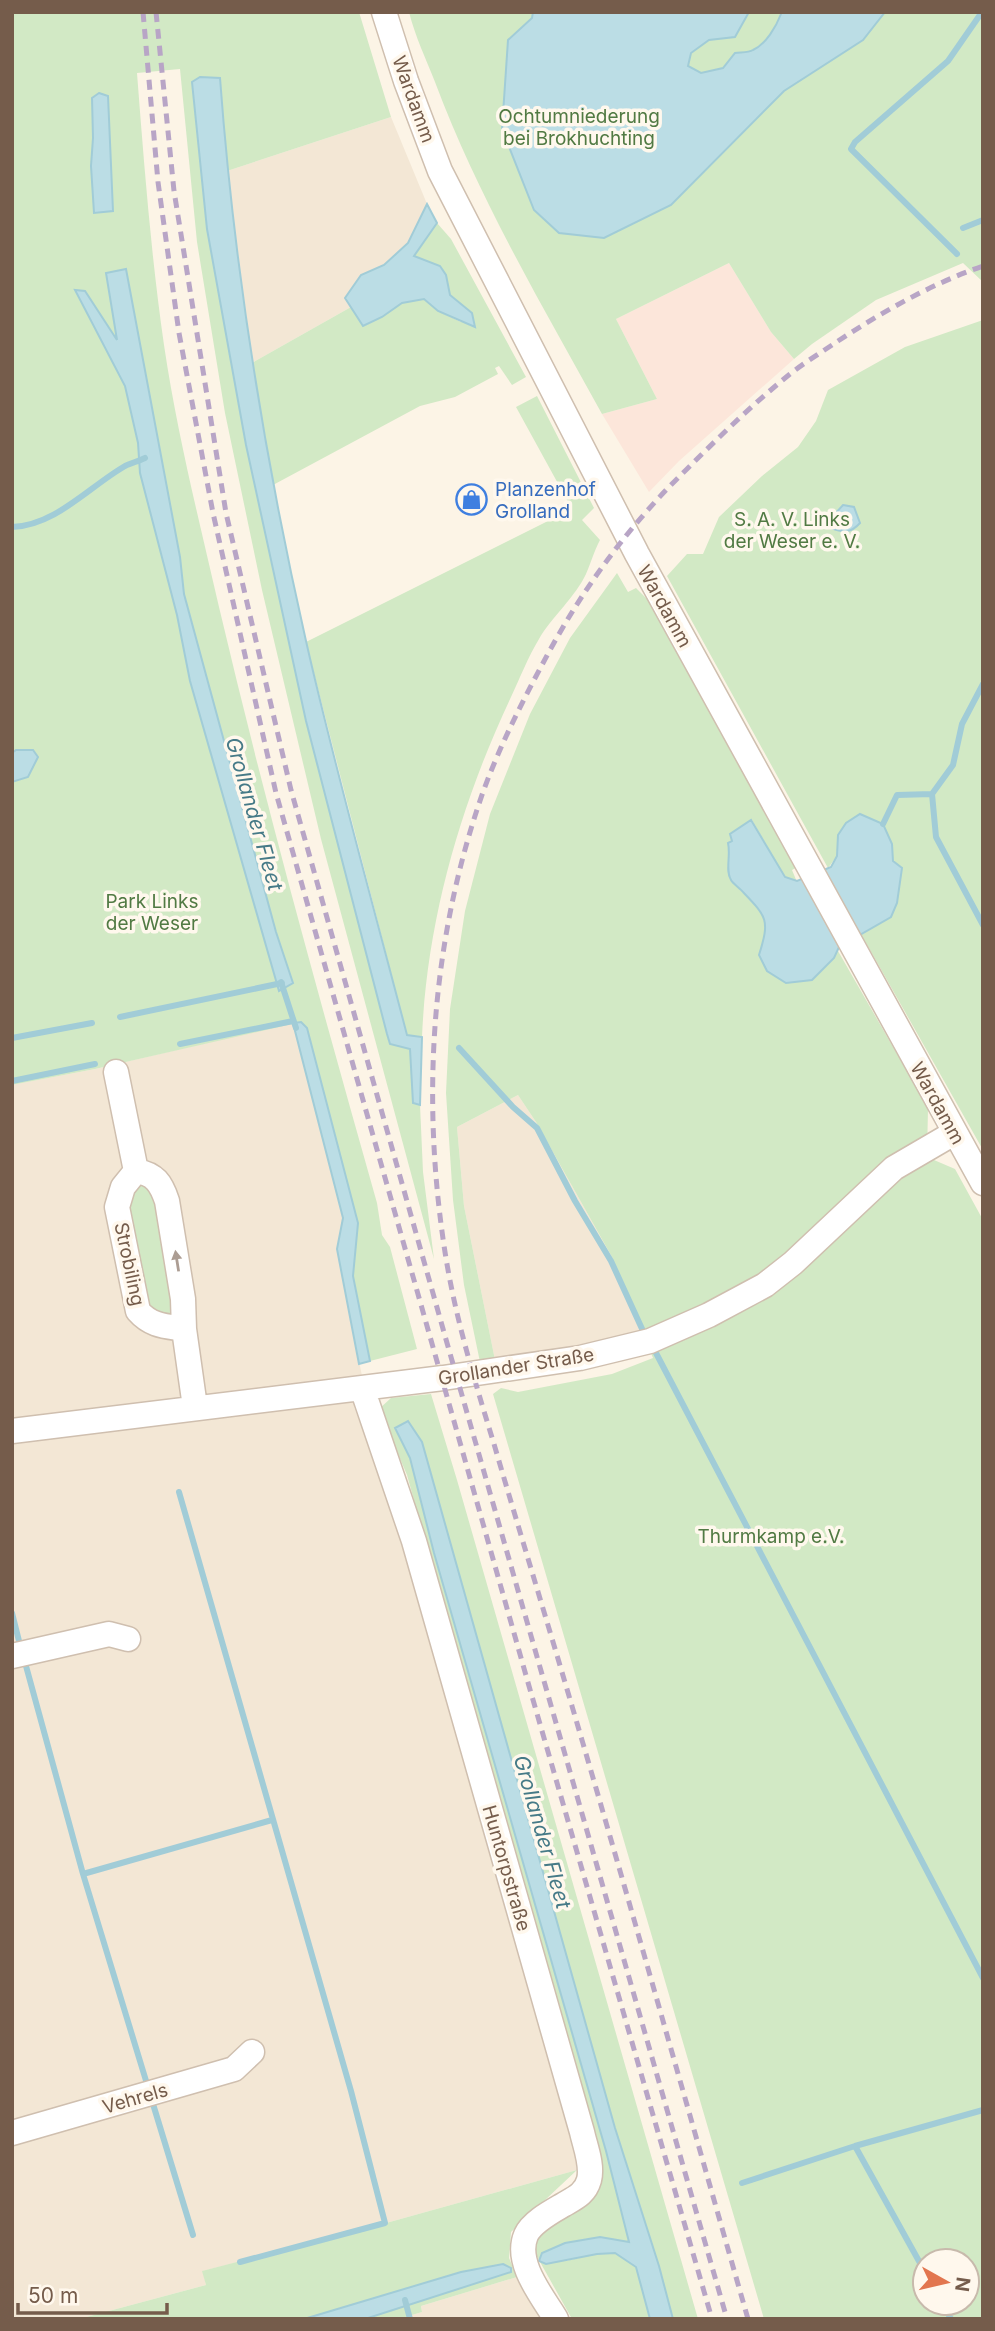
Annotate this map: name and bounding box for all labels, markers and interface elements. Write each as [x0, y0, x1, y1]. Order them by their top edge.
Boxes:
street label: Wardamm [387, 53, 440, 146]
park label: Ochtumniederung bei Brokhuchting [498, 105, 660, 150]
place label: Planzenhof Grolland [495, 478, 596, 523]
shop icon: Planzenhof Grolland [455, 483, 489, 517]
park label: S. A. V. Links der Weser e. V. [724, 508, 860, 553]
street label: Wardamm [632, 561, 697, 652]
water label: Grollander Fleet [221, 734, 289, 895]
park label: Park Links der Weser [105, 890, 199, 935]
street label: Wardamm [905, 1058, 970, 1149]
street label: Strobiling [109, 1220, 150, 1308]
one-way arrow [171, 1250, 182, 1272]
street label: Grollander Straße [436, 1343, 596, 1390]
park label: Thurmkamp e.V. [698, 1525, 844, 1548]
water label: Grollander Fleet [509, 1752, 577, 1913]
street label: Huntorpstraße [478, 1803, 535, 1934]
street label: Vehrels [100, 2078, 171, 2119]
north arrow [911, 2247, 981, 2317]
scale bar [18, 2272, 166, 2316]
text: N [950, 2276, 975, 2293]
text: 50 m [28, 2283, 78, 2308]

